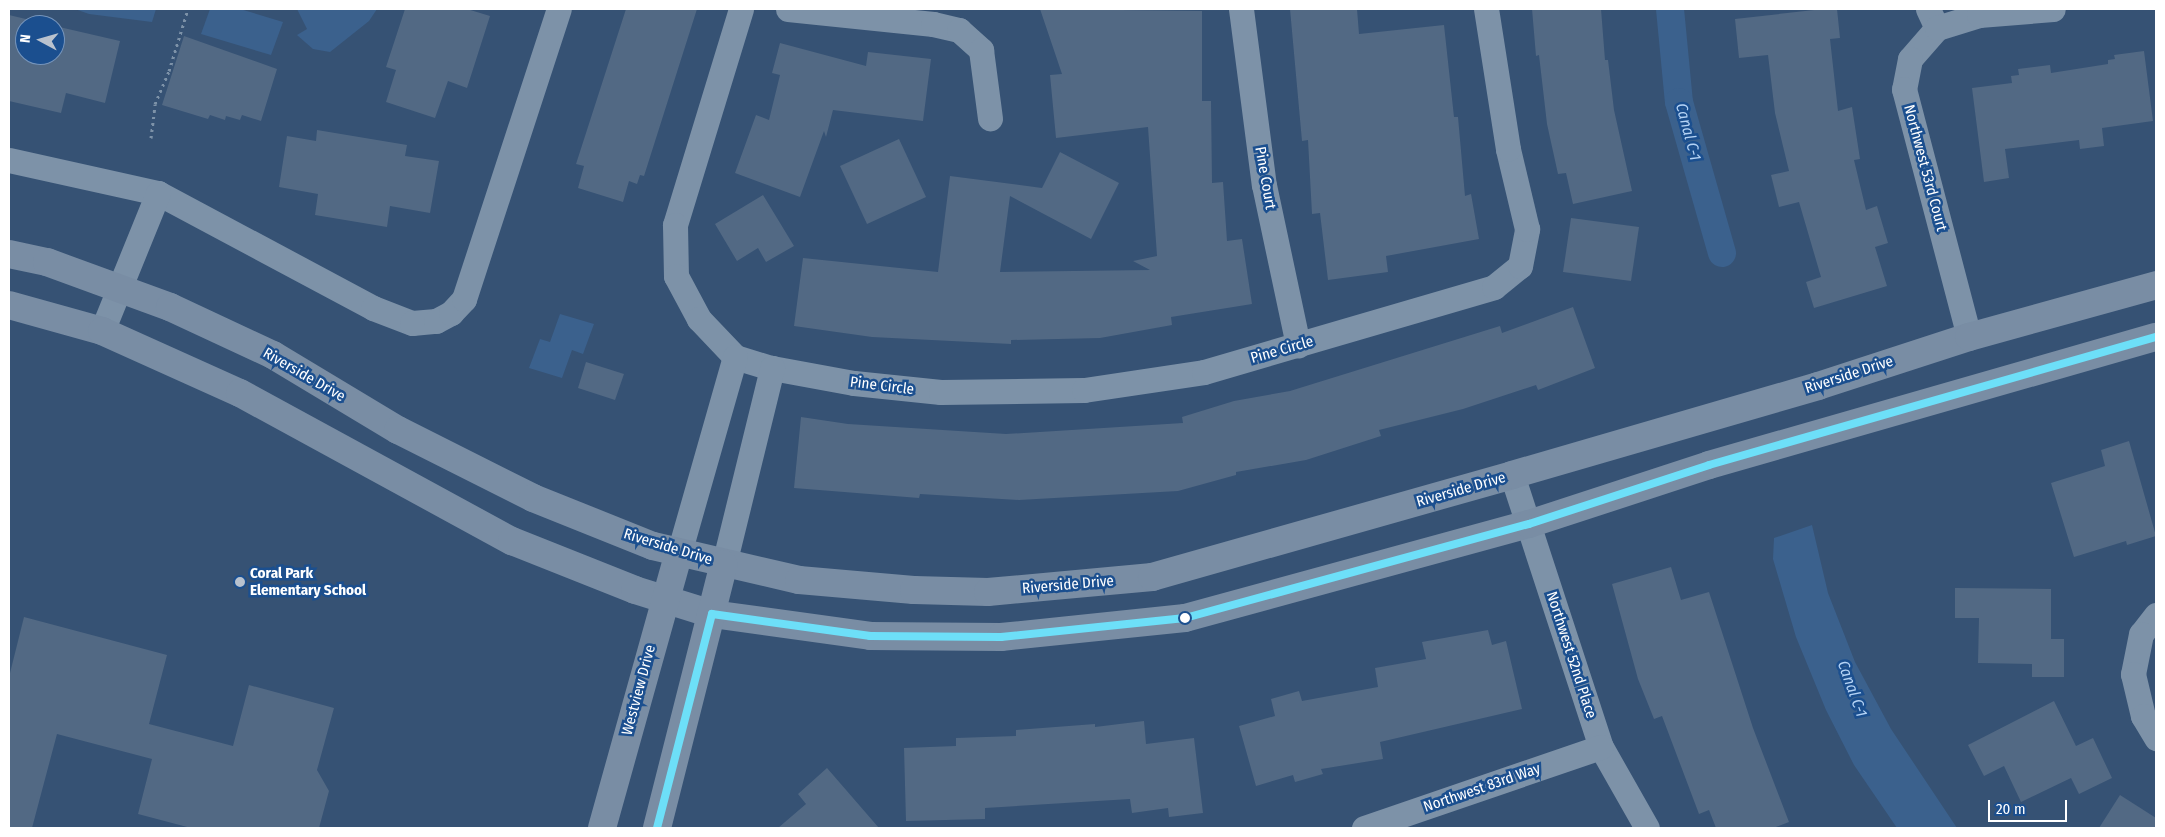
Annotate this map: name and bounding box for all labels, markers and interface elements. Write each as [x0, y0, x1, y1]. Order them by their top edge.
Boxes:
north arrow [15, 15, 65, 65]
text: N [17, 33, 34, 44]
water label: Canal C-1 [1671, 101, 1705, 163]
street label: Northwest 53rd Court [1899, 103, 1951, 233]
street label: Pine Court [1251, 145, 1279, 211]
street label: Pine Circle [1249, 332, 1315, 368]
street label: Riverside Drive [260, 344, 348, 406]
street label: Riverside Drive [1803, 352, 1895, 398]
street label: Pine Circle [849, 373, 915, 399]
street label: Riverside Drive [1414, 469, 1508, 511]
street label: Riverside Drive [621, 525, 715, 569]
place label: Coral Park Elementary School [250, 564, 366, 599]
street label: Riverside Drive [1021, 572, 1115, 598]
marker: Coral Park Elementary School [234, 576, 246, 588]
street label: Northwest 52nd Place [1542, 589, 1600, 721]
unlabelled marker [1180, 613, 1190, 623]
street label: Westview Drive [618, 643, 660, 737]
water label: Canal C-1 [1833, 658, 1871, 720]
street label: Northwest 83rd Way [1421, 760, 1543, 816]
scale bar [1990, 790, 2069, 822]
text: 20 m [1996, 800, 2026, 818]

